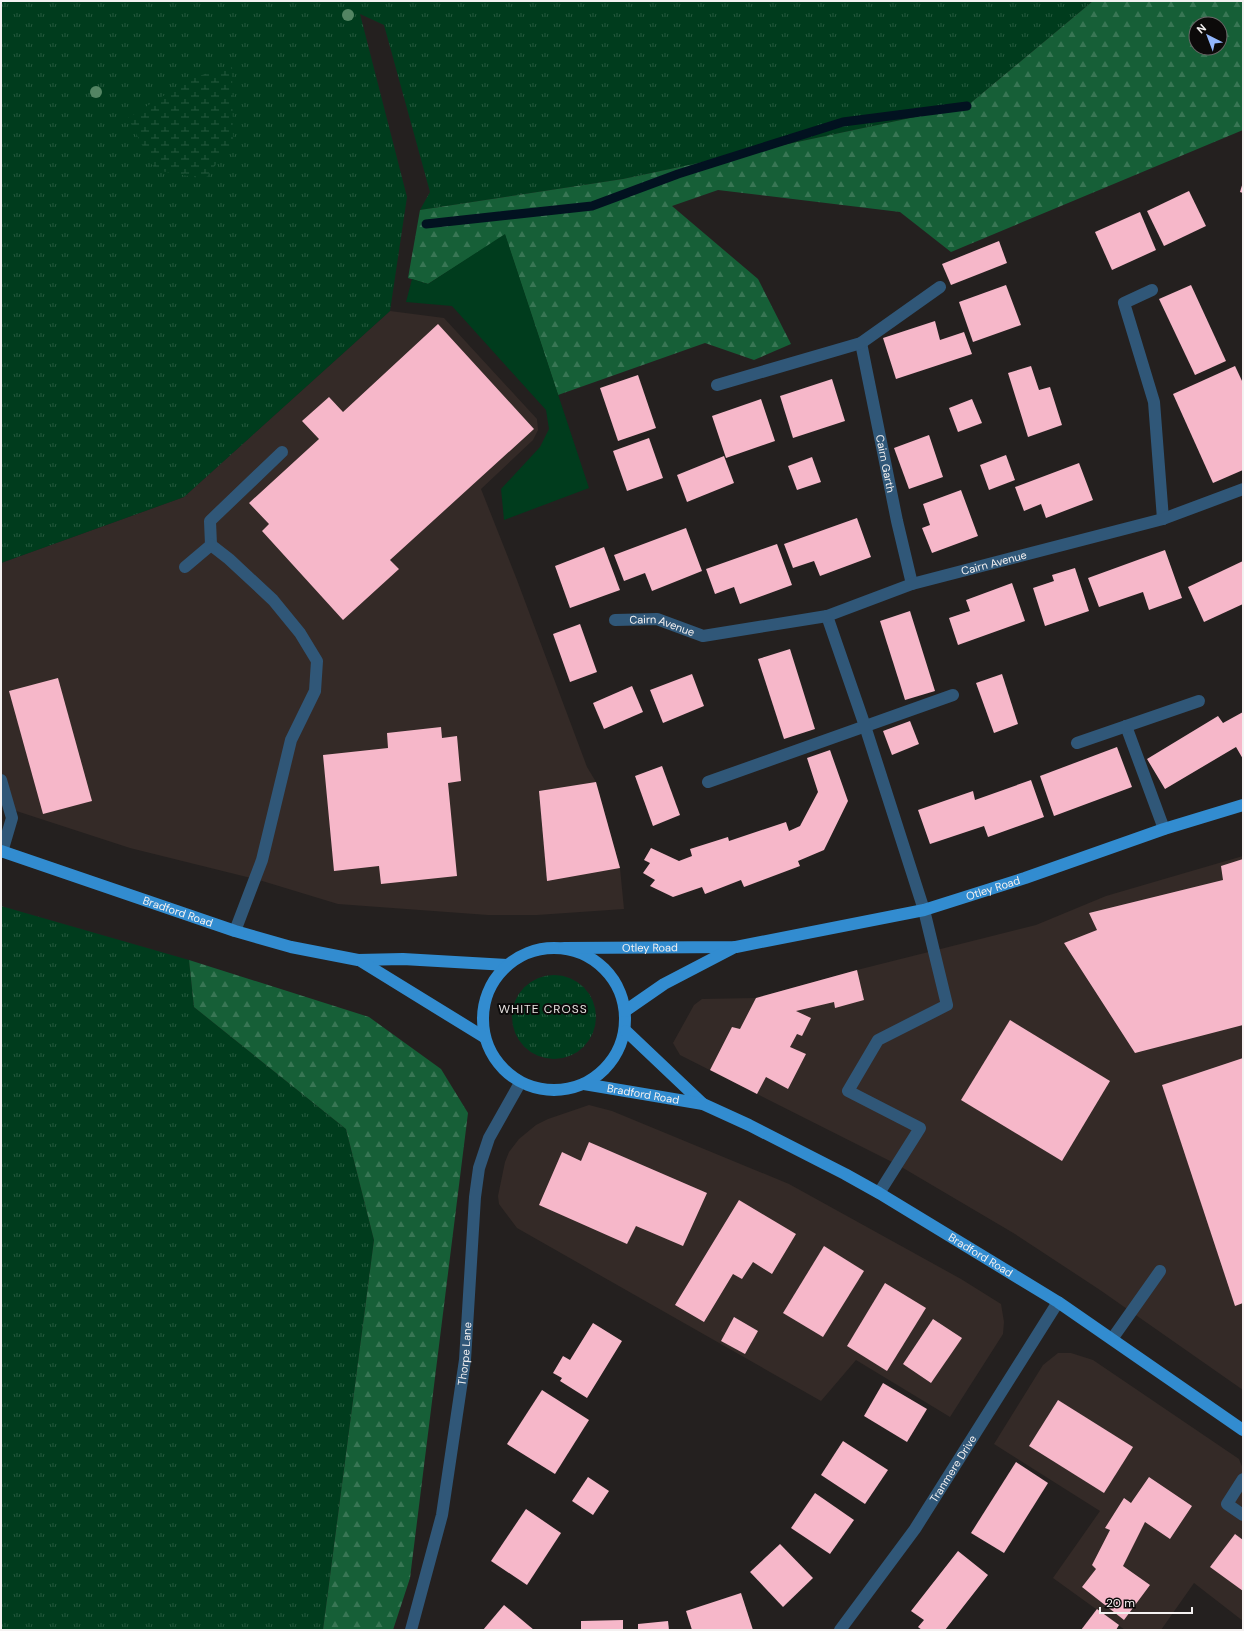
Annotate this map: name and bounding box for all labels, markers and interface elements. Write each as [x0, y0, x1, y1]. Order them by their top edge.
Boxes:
north arrow [1188, 16, 1228, 56]
text: N [1194, 21, 1209, 36]
street label: Cairn Garth [873, 433, 898, 494]
street label: Cairn Avenue [960, 548, 1028, 578]
street label: Cairn Avenue [629, 612, 697, 639]
street label: Otley Road [964, 873, 1022, 903]
street label: Bradford Road [141, 893, 215, 930]
street label: Otley Road [622, 940, 678, 955]
district label: WHITE CROSS [498, 1001, 588, 1017]
street label: Bradford Road [606, 1081, 680, 1107]
street label: Bradford Road [946, 1230, 1016, 1280]
street label: Thorpe Lane [454, 1322, 474, 1386]
street label: Tranmere Drive [926, 1432, 979, 1505]
scale bar [1100, 1589, 1192, 1615]
text: 20 m [1106, 1595, 1135, 1611]

